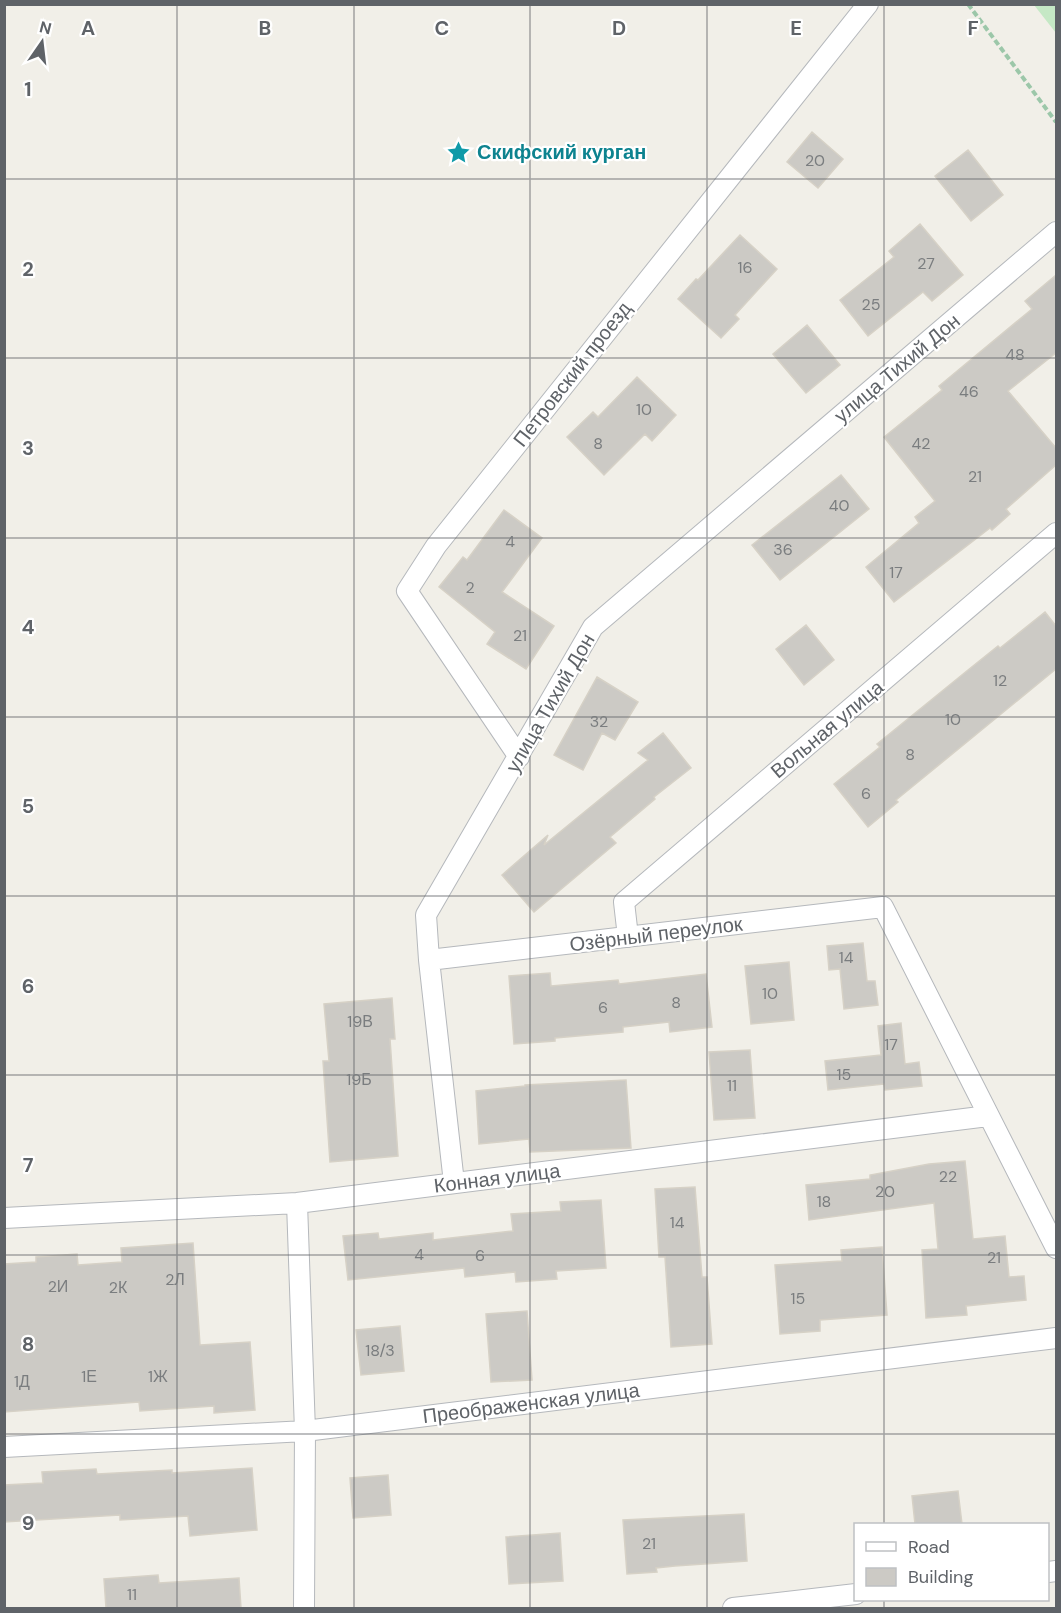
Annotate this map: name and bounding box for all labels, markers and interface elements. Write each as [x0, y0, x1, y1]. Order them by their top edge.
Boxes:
north arrow [12, 12, 72, 72]
text: A [81, 15, 95, 41]
text: B [259, 15, 271, 41]
text: C [435, 15, 449, 41]
text: D [612, 15, 626, 41]
text: E [790, 15, 802, 41]
text: F [967, 15, 979, 41]
text: N [37, 16, 54, 40]
text: 1 [24, 76, 32, 102]
place icon: Скифский курган [446, 139, 472, 165]
place label: Скифский курган [477, 139, 646, 165]
house number: 20 [805, 150, 825, 171]
house number: 27 [917, 253, 935, 274]
text: 2 [22, 256, 34, 282]
house number: 16 [737, 257, 753, 278]
house number: 25 [862, 294, 880, 315]
street label: Петровский проезд [507, 296, 637, 452]
street label: улица Тихий Дон [829, 308, 965, 428]
house number: 48 [1005, 344, 1025, 365]
house number: 46 [959, 381, 979, 402]
house number: 10 [636, 399, 652, 420]
house number: 8 [593, 433, 603, 454]
house number: 42 [912, 433, 930, 454]
text: 3 [22, 435, 34, 461]
house number: 21 [968, 466, 982, 487]
house number: 40 [829, 495, 849, 516]
house number: 4 [505, 531, 515, 552]
house number: 36 [773, 539, 793, 560]
house number: 17 [889, 562, 903, 583]
house number: 2 [465, 577, 475, 598]
text: 4 [22, 614, 35, 640]
house number: 21 [513, 625, 527, 646]
street label: улица Тихий Дон [500, 629, 600, 777]
house number: 12 [993, 670, 1007, 691]
street label: Вольная улица [765, 674, 889, 784]
house number: 10 [945, 709, 961, 730]
house number: 32 [590, 711, 608, 732]
house number: 8 [905, 744, 915, 765]
house number: 6 [861, 783, 871, 804]
text: 5 [22, 793, 34, 819]
street label: Озёрный переулок [568, 910, 744, 958]
house number: 14 [839, 947, 854, 968]
text: 6 [22, 973, 34, 999]
house number: 10 [762, 983, 778, 1004]
house number: 8 [671, 992, 681, 1013]
house number: 6 [598, 997, 608, 1018]
house number: 19В [347, 1011, 373, 1032]
house number: 17 [884, 1034, 898, 1055]
house number: 15 [837, 1064, 851, 1085]
house number: 19Б [346, 1069, 372, 1090]
house number: 11 [727, 1075, 737, 1096]
text: 7 [23, 1152, 34, 1178]
street label: Конная улица [432, 1157, 563, 1199]
house number: 22 [939, 1166, 957, 1187]
house number: 20 [875, 1181, 895, 1202]
house number: 18 [817, 1191, 831, 1212]
house number: 14 [670, 1212, 685, 1233]
house number: 4 [414, 1244, 424, 1265]
house number: 6 [475, 1245, 485, 1266]
house number: 21 [987, 1247, 1001, 1268]
house number: 2Л [165, 1269, 185, 1290]
house number: 2И [48, 1276, 68, 1297]
house number: 2К [109, 1277, 128, 1298]
house number: 15 [791, 1288, 805, 1309]
text: 8 [22, 1331, 34, 1357]
house number: 18/3 [365, 1340, 395, 1361]
house number: 1Е [81, 1366, 97, 1387]
house number: 1Ж [148, 1366, 168, 1387]
house number: 1Д [14, 1371, 30, 1392]
street label: Преображенская улица [421, 1377, 642, 1429]
text: 9 [22, 1510, 34, 1536]
legend [854, 1523, 1049, 1601]
house number: 21 [642, 1533, 656, 1554]
text: Road [908, 1535, 950, 1559]
text: Building [908, 1565, 973, 1589]
house number: 11 [127, 1584, 137, 1605]

